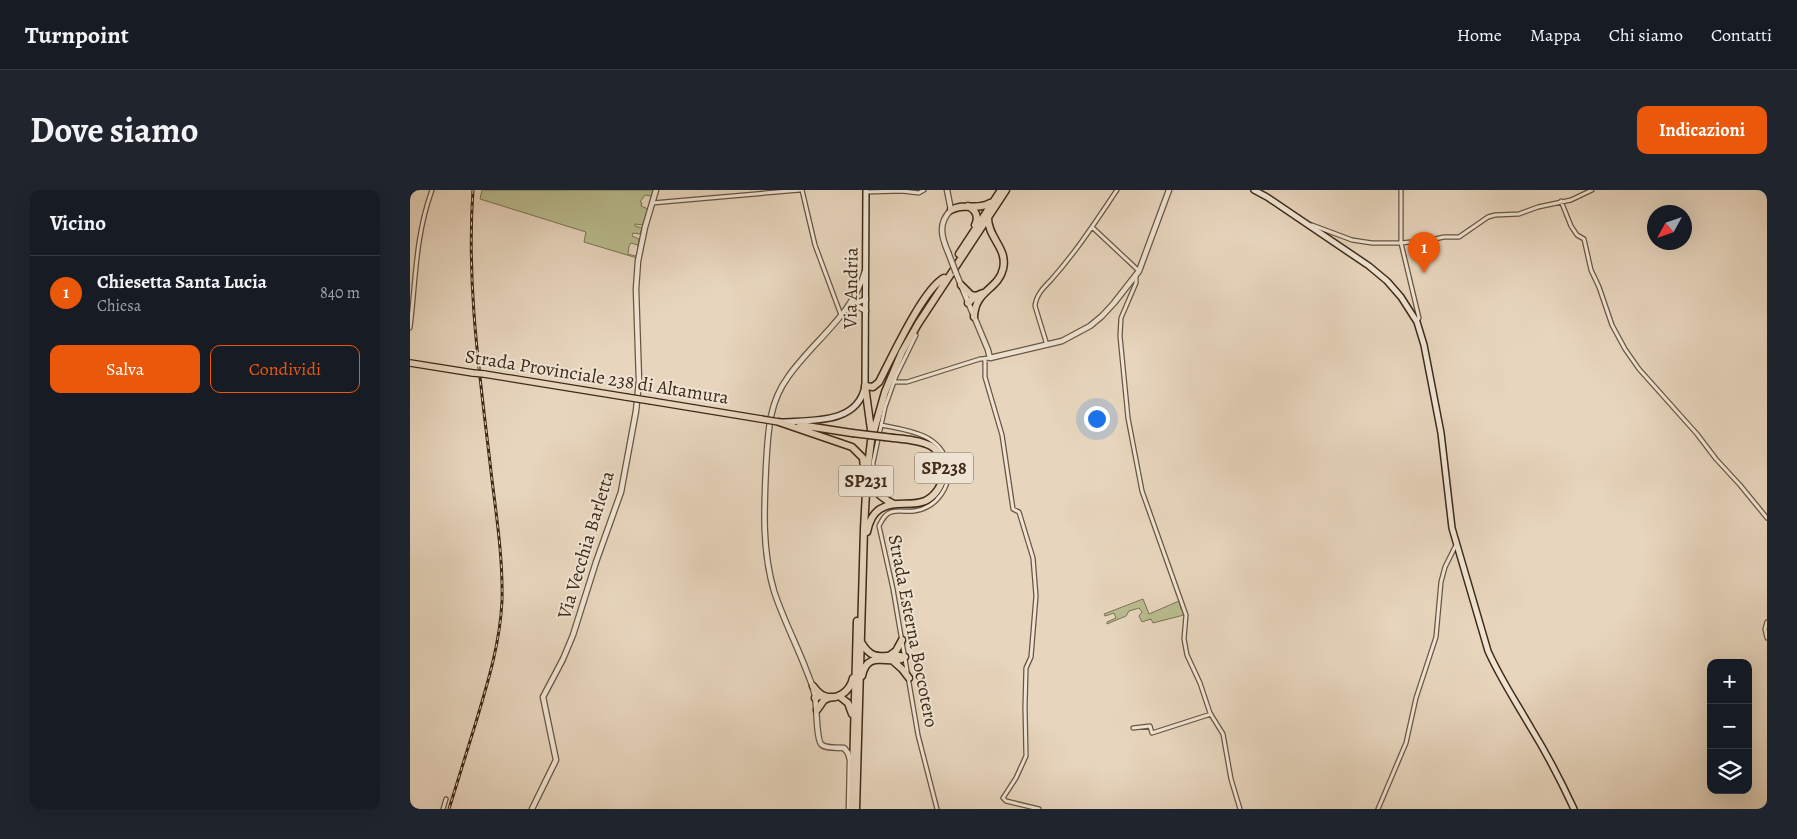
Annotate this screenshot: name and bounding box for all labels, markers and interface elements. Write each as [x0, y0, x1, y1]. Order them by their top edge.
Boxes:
text: Turnpoint [25, 19, 129, 51]
text: Home [1457, 23, 1502, 47]
text: Mappa [1530, 23, 1581, 47]
text: Chi siamo [1609, 23, 1683, 47]
text: Contatti [1711, 23, 1772, 47]
text: Dove siamo [30, 106, 199, 154]
button: Indicazioni [1637, 106, 1767, 154]
north arrow [1647, 205, 1692, 250]
text: Vicino [50, 209, 106, 237]
pin: 1 [1408, 232, 1440, 273]
street label: Via Andria [837, 247, 865, 330]
text: Chiesetta Santa Lucia [97, 269, 267, 295]
text: 1 [63, 282, 69, 304]
text: 840 m [320, 282, 360, 304]
text: Chiesa [97, 295, 141, 317]
street label: Strada Provinciale 238 di Altamura [463, 343, 731, 411]
button: Salva [50, 345, 200, 393]
button: Condividi [210, 345, 360, 393]
your location [1084, 406, 1110, 432]
road number: SP238 [915, 452, 973, 484]
road number: SP231 [838, 466, 894, 496]
street label: Via Vecchia Barletta [551, 468, 621, 623]
street label: Strada Esterna Boccotero [882, 532, 944, 730]
map controls [1707, 659, 1752, 794]
button: + [1707, 659, 1752, 704]
button: − [1707, 704, 1752, 749]
button: layers [1707, 749, 1752, 794]

